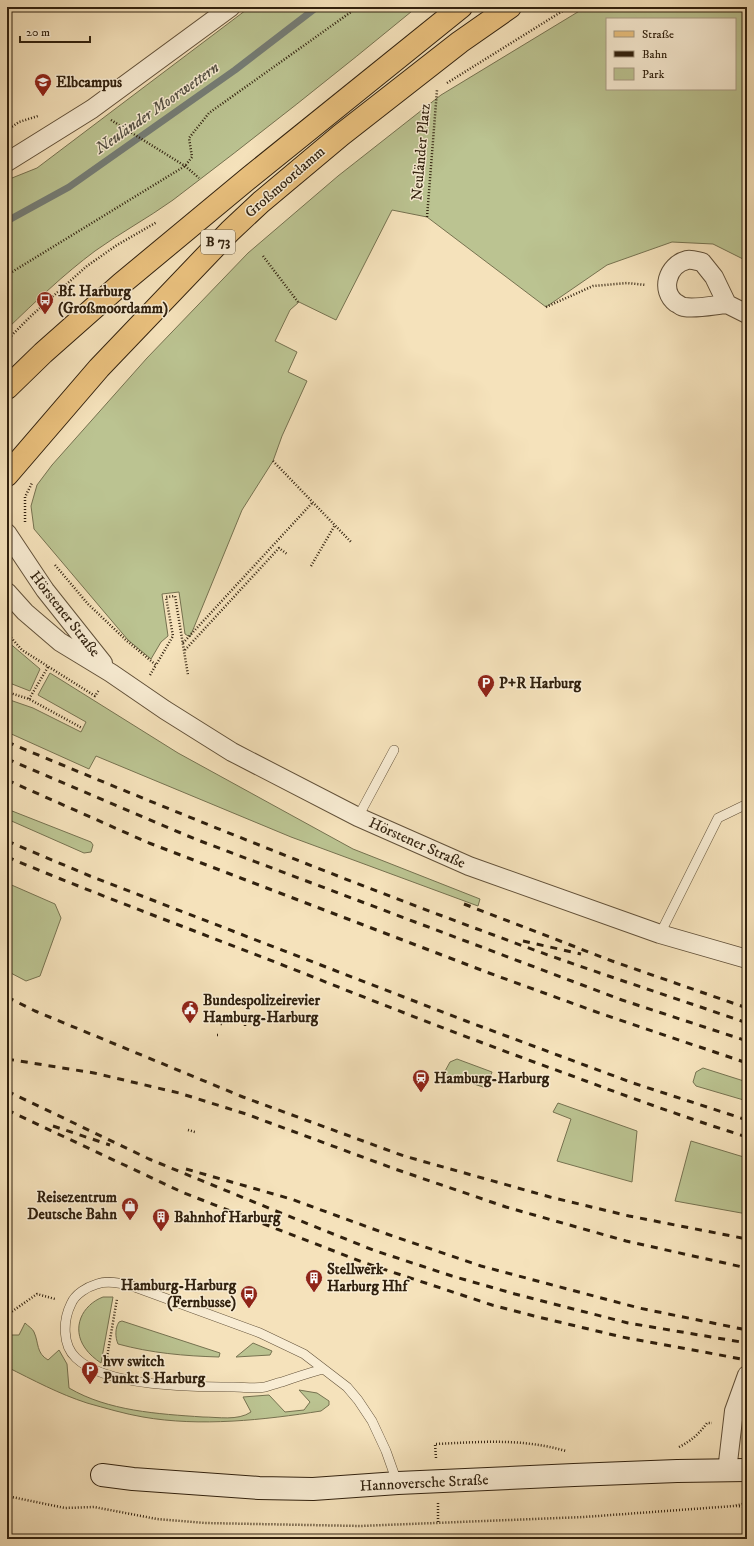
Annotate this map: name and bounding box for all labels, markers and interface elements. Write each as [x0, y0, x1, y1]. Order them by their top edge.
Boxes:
scale bar [20, 18, 90, 44]
legend [606, 18, 736, 90]
text: 20 m [26, 25, 50, 40]
text: Straße [642, 27, 674, 42]
text: Bahn [642, 47, 668, 62]
water label: Neuländer Moorwettern [90, 58, 223, 159]
text: Park [642, 67, 664, 82]
school or university icon: Elbcampus [33, 72, 53, 97]
place label: Elbcampus [56, 73, 122, 92]
street label: Neuländer Platz [407, 102, 435, 201]
street label: Großmoordamm [241, 142, 329, 222]
road number: B 73 [201, 230, 235, 254]
place label: Bf. Harburg (Großmoordamm) [58, 282, 168, 318]
bus stop icon: Bf. Harburg (Großmoordamm) [35, 290, 55, 315]
street label: Hörstener Straße [26, 567, 104, 661]
parking icon: P+R Harburg [476, 673, 496, 698]
place label: P+R Harburg [499, 674, 582, 693]
street label: Hörstener Straße [366, 813, 468, 873]
place label: Bundespolizeirevier Hamburg-Harburg [203, 991, 320, 1027]
public building icon: Bundespolizeirevier Hamburg-Harburg [180, 999, 200, 1024]
station icon: Hamburg-Harburg [411, 1068, 431, 1093]
place label: Hamburg-Harburg [434, 1069, 550, 1088]
place label: Reisezentrum Deutsche Bahn [27, 1188, 118, 1224]
shop icon: Reisezentrum Deutsche Bahn [120, 1196, 140, 1221]
building icon: Bahnhof Harburg [151, 1207, 171, 1232]
place label: Bahnhof Harburg [174, 1208, 281, 1227]
place label: Stellwerk Harburg Hhf [327, 1260, 410, 1296]
building icon: Stellwerk Harburg Hhf [304, 1268, 324, 1293]
place label: Hamburg-Harburg (Fernbusse) [121, 1276, 237, 1312]
bus stop icon: Hamburg-Harburg (Fernbusse) [239, 1284, 259, 1309]
place label: hvv switch Punkt S Harburg [102, 1352, 206, 1388]
parking icon: hvv switch Punkt S Harburg [80, 1360, 100, 1385]
street label: Hannoversche Straße [359, 1470, 489, 1496]

